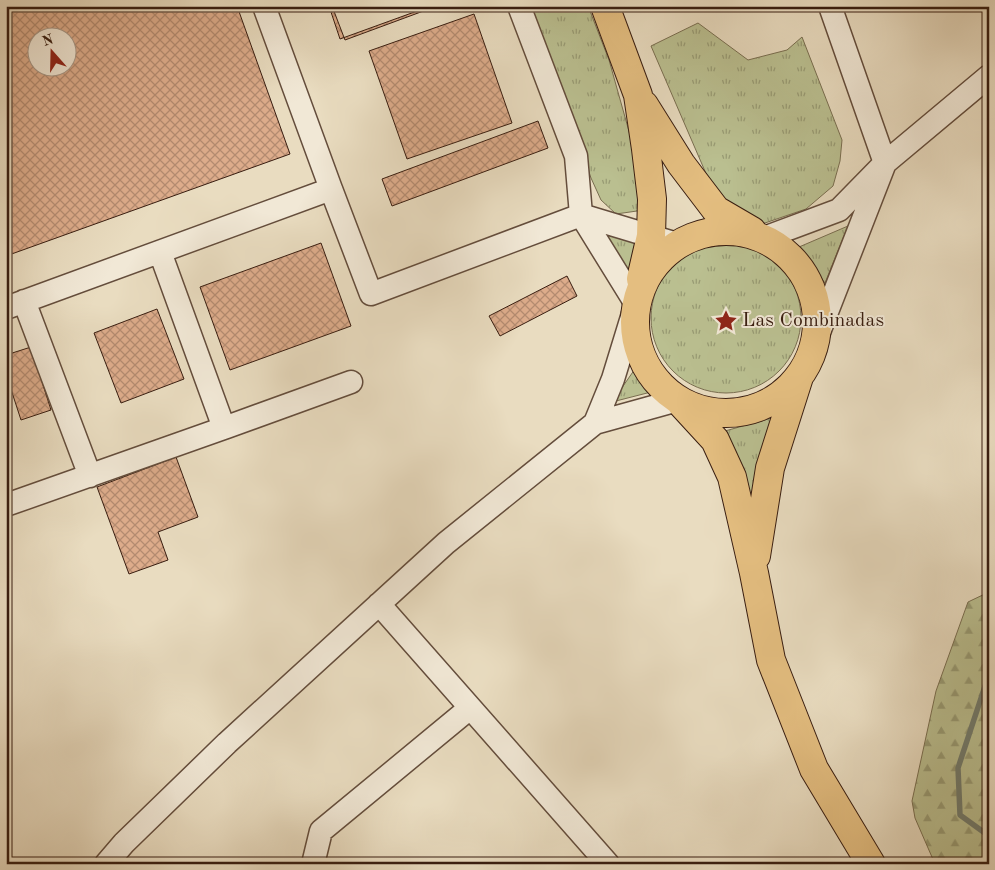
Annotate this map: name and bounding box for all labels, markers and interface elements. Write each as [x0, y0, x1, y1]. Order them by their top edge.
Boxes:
north arrow [28, 28, 78, 78]
text: N [40, 32, 56, 49]
place icon: Las Combinadas [713, 308, 739, 334]
place label: Las Combinadas [742, 311, 884, 331]

